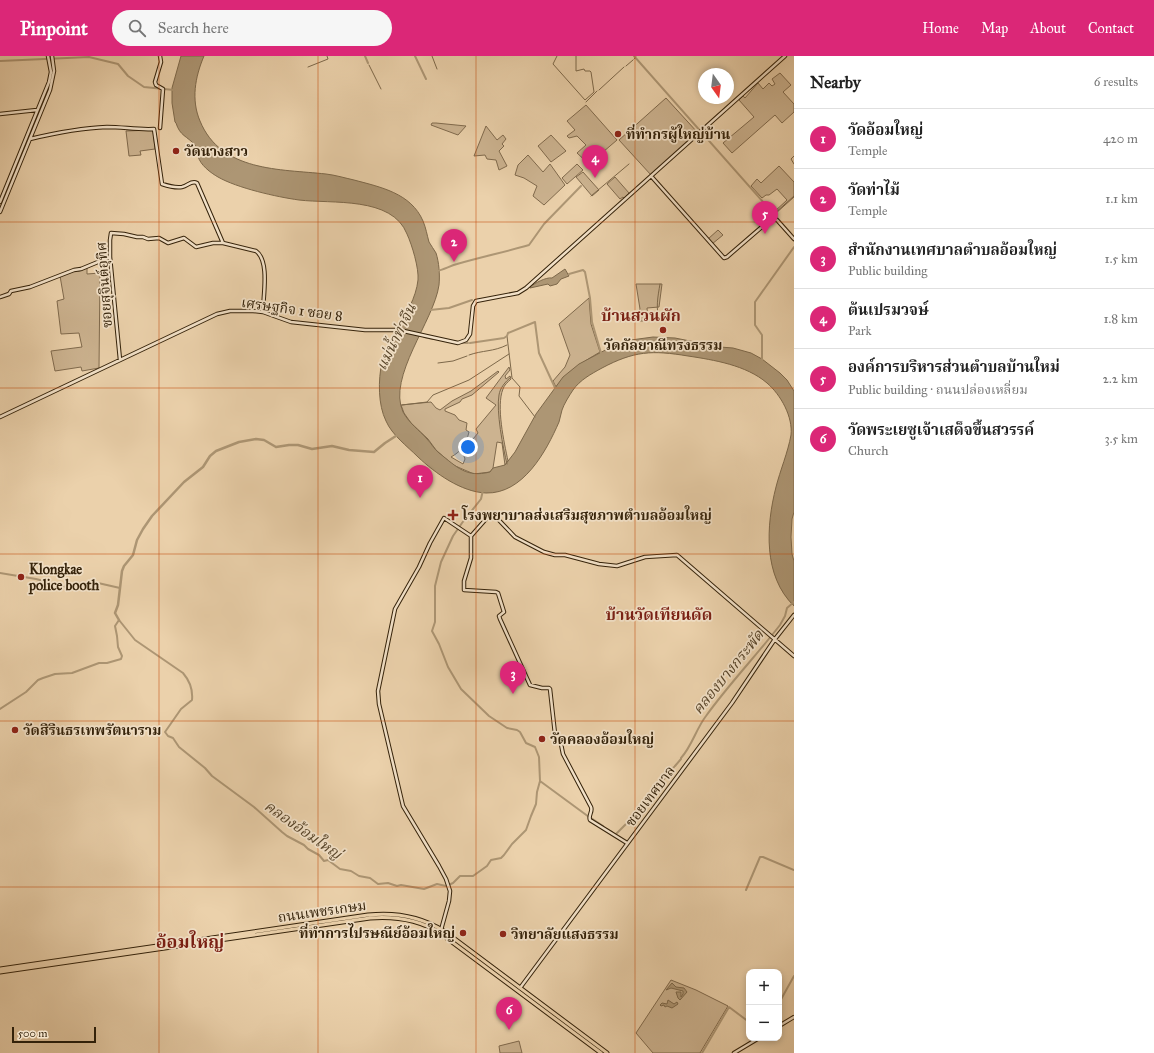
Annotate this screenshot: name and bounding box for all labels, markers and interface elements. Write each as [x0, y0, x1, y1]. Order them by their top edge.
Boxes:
search box [112, 10, 392, 46]
text: Pinpoint [20, 17, 88, 40]
icon: search [126, 17, 148, 39]
text: Search here [158, 19, 229, 37]
text: Home [922, 20, 959, 37]
text: Map [981, 20, 1008, 37]
text: About [1030, 20, 1066, 37]
text: Contact [1088, 20, 1134, 37]
north arrow [698, 68, 734, 104]
text: Nearby [810, 72, 861, 93]
text: 6 results [1094, 74, 1138, 90]
text: วัดอ้อมใหญ่ [848, 121, 923, 139]
place label: ที่ทำกรผู้ใหญ่บ้าน [626, 124, 731, 143]
marker: ที่ทำกรผู้ใหญ่บ้าน [613, 129, 623, 139]
text: 1 [820, 131, 826, 147]
text: 420 m [1103, 131, 1138, 147]
place label: วัดนางสาว [184, 143, 248, 160]
text: Temple [848, 143, 888, 159]
pin: 4 [582, 145, 608, 178]
marker: วัดนางสาว [171, 146, 181, 156]
text: วัดท่าไม้ [848, 181, 900, 199]
text: 2 [820, 191, 826, 207]
text: 1.1 km [1105, 191, 1138, 207]
pin: 5 [752, 201, 778, 234]
text: Temple [848, 203, 888, 219]
pin: 2 [441, 229, 467, 262]
street label: ซอยสุจินต์อุทิศ [92, 241, 116, 329]
text: สำนักงานเทศบาลตำบลอ้อมใหญ่ [848, 241, 1057, 259]
text: 3 [820, 251, 826, 267]
text: 1.5 km [1105, 251, 1138, 267]
text: Public building [848, 263, 927, 279]
street label: เศรษฐกิจ 1 ซอย 8 [240, 294, 344, 325]
water label: แม่น้ำท่าจีน [370, 300, 420, 373]
text: ต้นเปรมวจษ์ [848, 301, 929, 319]
district label: บ้านสวนผัก [601, 306, 681, 325]
text: 4 [819, 311, 827, 327]
text: 1.8 km [1103, 311, 1138, 327]
text: Park [848, 323, 872, 339]
marker: วัดกัลยาณีทรงธรรม [658, 325, 668, 335]
place label: วัดกัลยาณีทรงธรรม [604, 337, 722, 354]
text: องค์การบริหารส่วนตำบลบ้านใหม่ [848, 358, 1060, 376]
text: 5 [820, 371, 826, 387]
text: 2.2 km [1102, 371, 1138, 387]
text: Public building · ถนนปล่องเหลี่ยม [848, 382, 1028, 398]
text: วัดพระเยซูเจ้าเสด็จขึ้นสวรรค์ [848, 421, 1034, 439]
text: 6 [820, 431, 826, 447]
text: 3.5 km [1104, 431, 1138, 447]
your location [458, 437, 478, 457]
text: Church [848, 443, 888, 459]
pin: 1 [407, 465, 433, 498]
place label: โรงพยาบาลส่งเสริมสุขภาพตำบลอ้อมใหญ่ [461, 505, 712, 524]
marker: โรงพยาบาลส่งเสริมสุขภาพตำบลอ้อมใหญ่ [447, 509, 459, 521]
place label: Klongkae police booth [28, 561, 100, 595]
marker: Klongkae police booth [16, 572, 26, 582]
district label: บ้านวัดเทียนดัด [606, 605, 712, 624]
water label: คลองบางกระพัด [689, 626, 768, 718]
pin: 3 [500, 661, 526, 694]
place label: วัดสิรินธรเทพรัตนาราม [23, 722, 161, 739]
marker: วัดสิรินธรเทพรัตนาราม [10, 725, 20, 735]
place label: วัดคลองอ้อมใหญ่ [550, 729, 654, 748]
marker: วัดคลองอ้อมใหญ่ [537, 734, 547, 744]
street label: ซอยเทศบาล [622, 762, 679, 830]
water label: คลองอ้อมใหญ่ [261, 795, 348, 864]
street label: ถนนเพชรเกษม [277, 897, 367, 926]
place label: ที่ทำการไปรษณีย์อ้อมใหญ่ [299, 923, 455, 942]
place label: วิทยาลัยแสงธรรม [511, 926, 619, 943]
marker: ที่ทำการไปรษณีย์อ้อมใหญ่ [458, 928, 468, 938]
marker: วิทยาลัยแสงธรรม [498, 929, 508, 939]
district label: อ้อมใหญ่ [156, 930, 224, 953]
map controls [746, 969, 782, 1041]
button: + [746, 969, 782, 1005]
pin: 6 [496, 997, 522, 1030]
button: − [746, 1005, 782, 1041]
scale bar [12, 1025, 96, 1044]
text: 500 m [18, 1027, 48, 1040]

